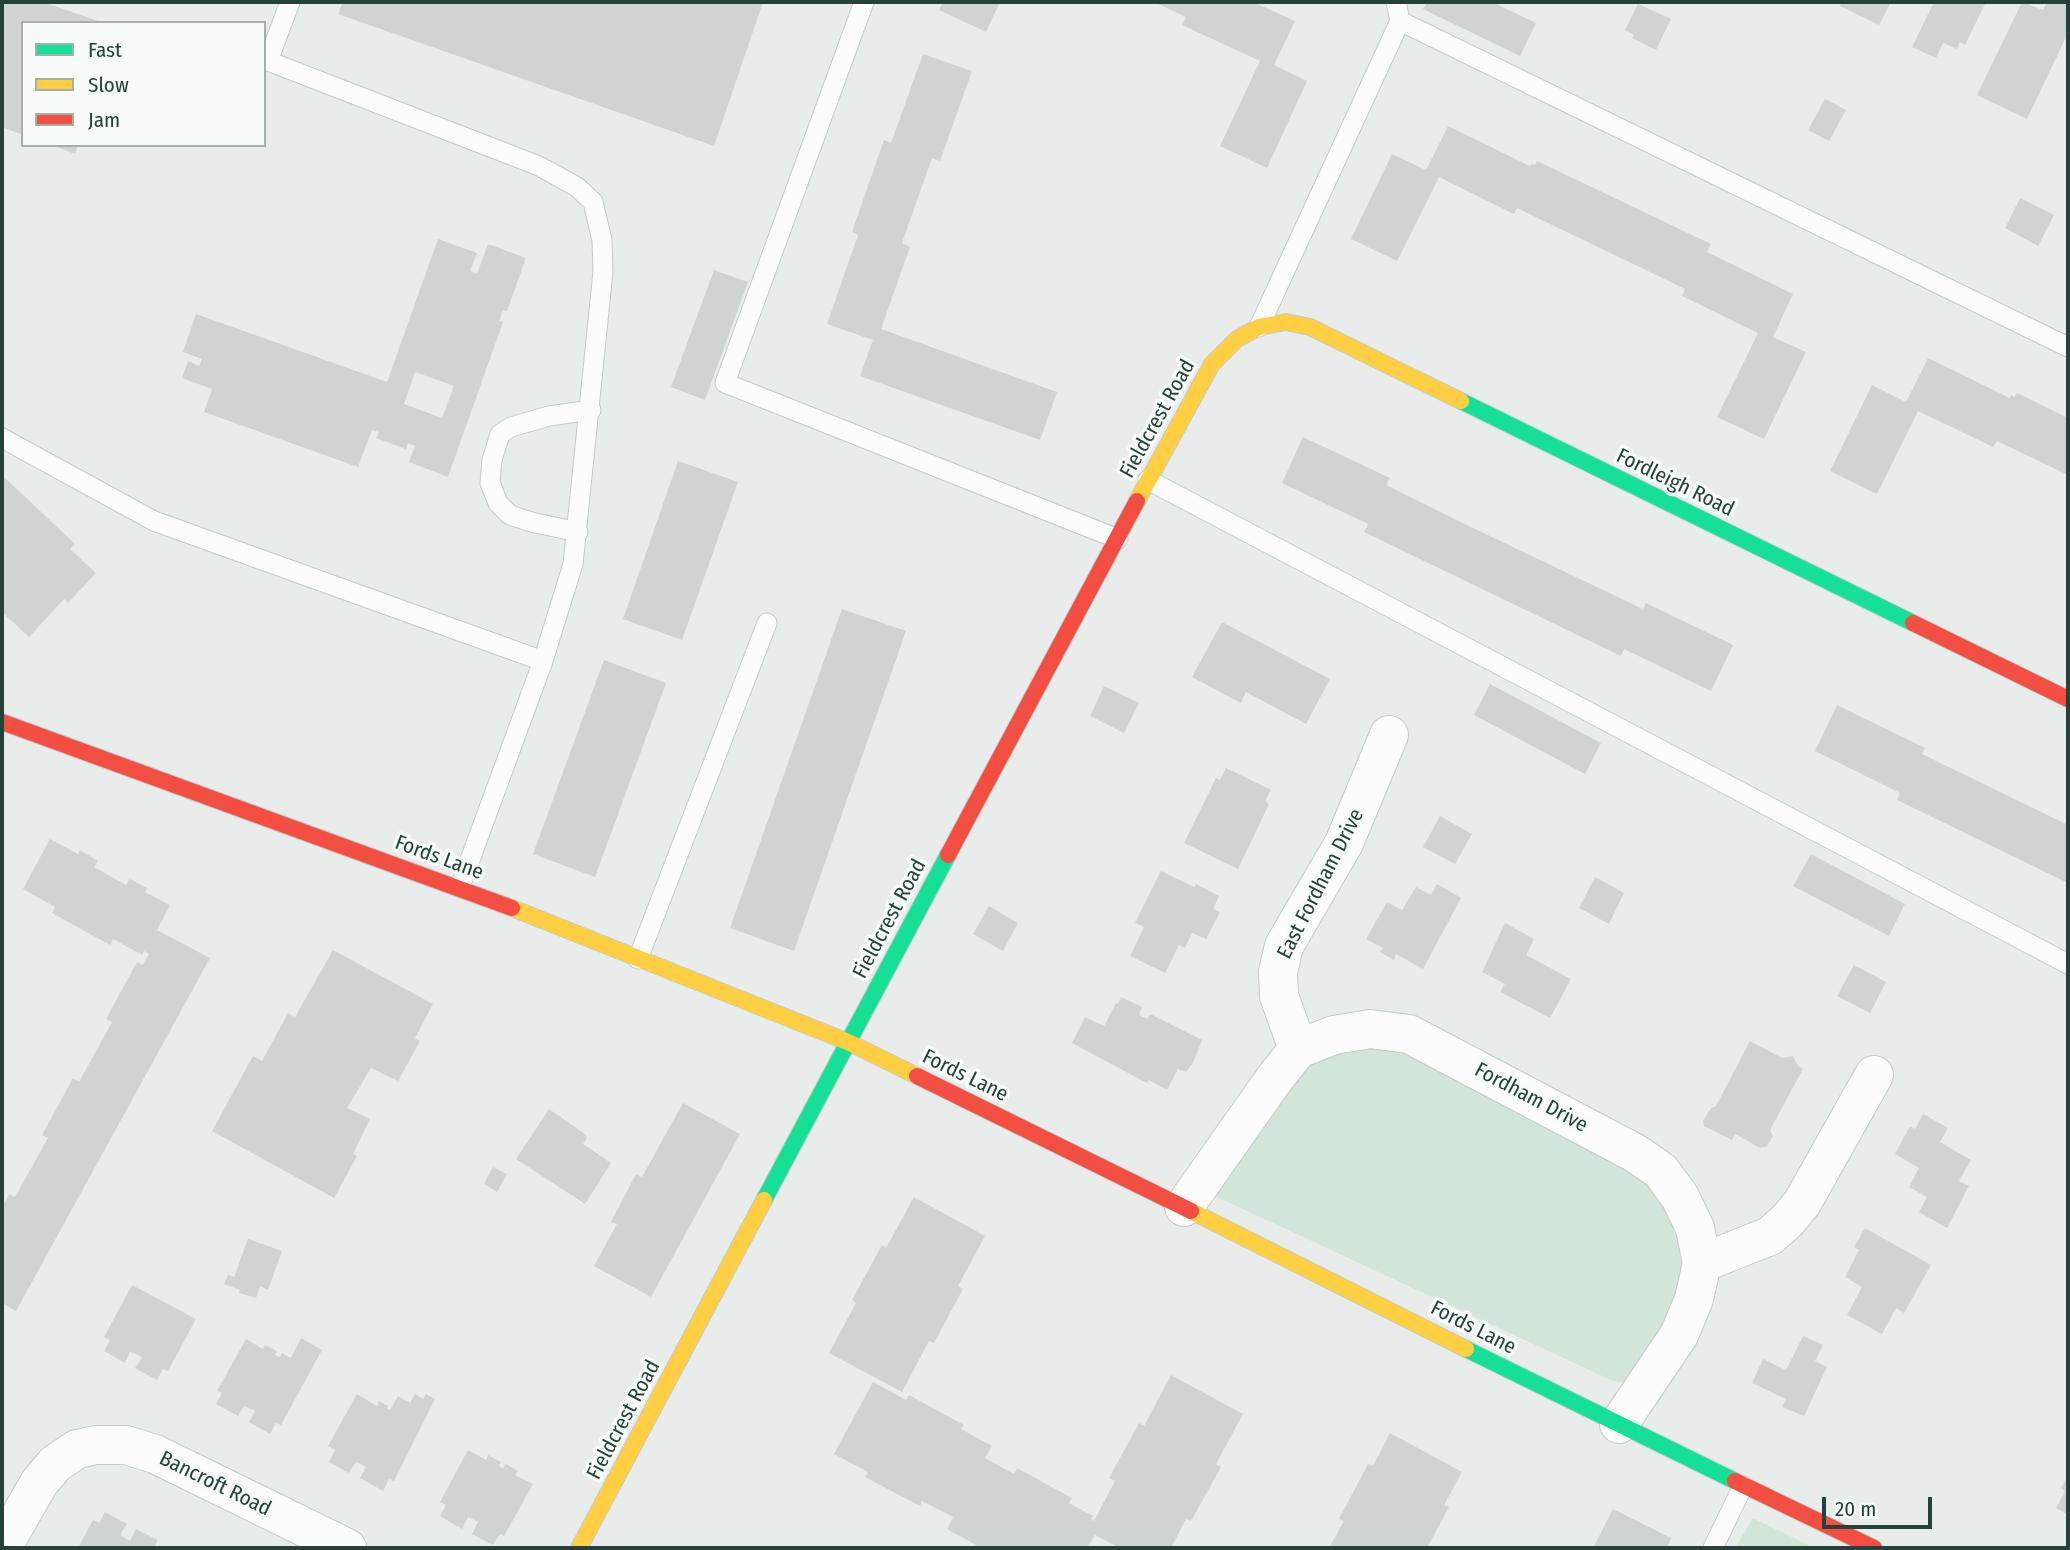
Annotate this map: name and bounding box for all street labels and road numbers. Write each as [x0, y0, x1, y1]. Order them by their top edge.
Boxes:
street label: Fieldcrest Road [1115, 355, 1201, 483]
street label: Fordleigh Road [1612, 444, 1738, 522]
street label: East Fordham Drive [1272, 805, 1370, 963]
street label: Fords Lane [391, 830, 487, 886]
street label: Fieldcrest Road [848, 855, 932, 983]
street label: Fords Lane [918, 1044, 1012, 1108]
street label: Fordham Drive [1470, 1058, 1592, 1138]
street label: Fords Lane [1426, 1296, 1520, 1360]
street label: Fieldcrest Road [582, 1356, 666, 1484]
street label: Bancroft Road [155, 1446, 275, 1522]

